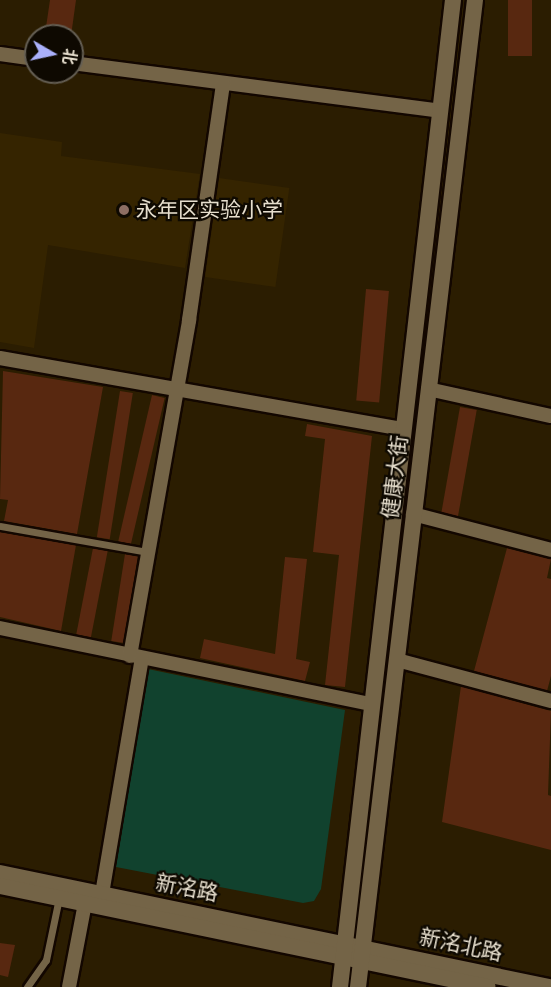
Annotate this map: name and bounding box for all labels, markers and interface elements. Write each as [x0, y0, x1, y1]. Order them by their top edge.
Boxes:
north arrow [24, 24, 84, 84]
text: 北 [59, 47, 81, 66]
place label: 永年区实验小学 [136, 197, 283, 223]
marker: 永年区实验小学 [117, 203, 131, 217]
street label: 健康大街 [377, 434, 413, 520]
street label: 新洺路 [154, 870, 220, 906]
street label: 新洺北路 [417, 924, 505, 966]

